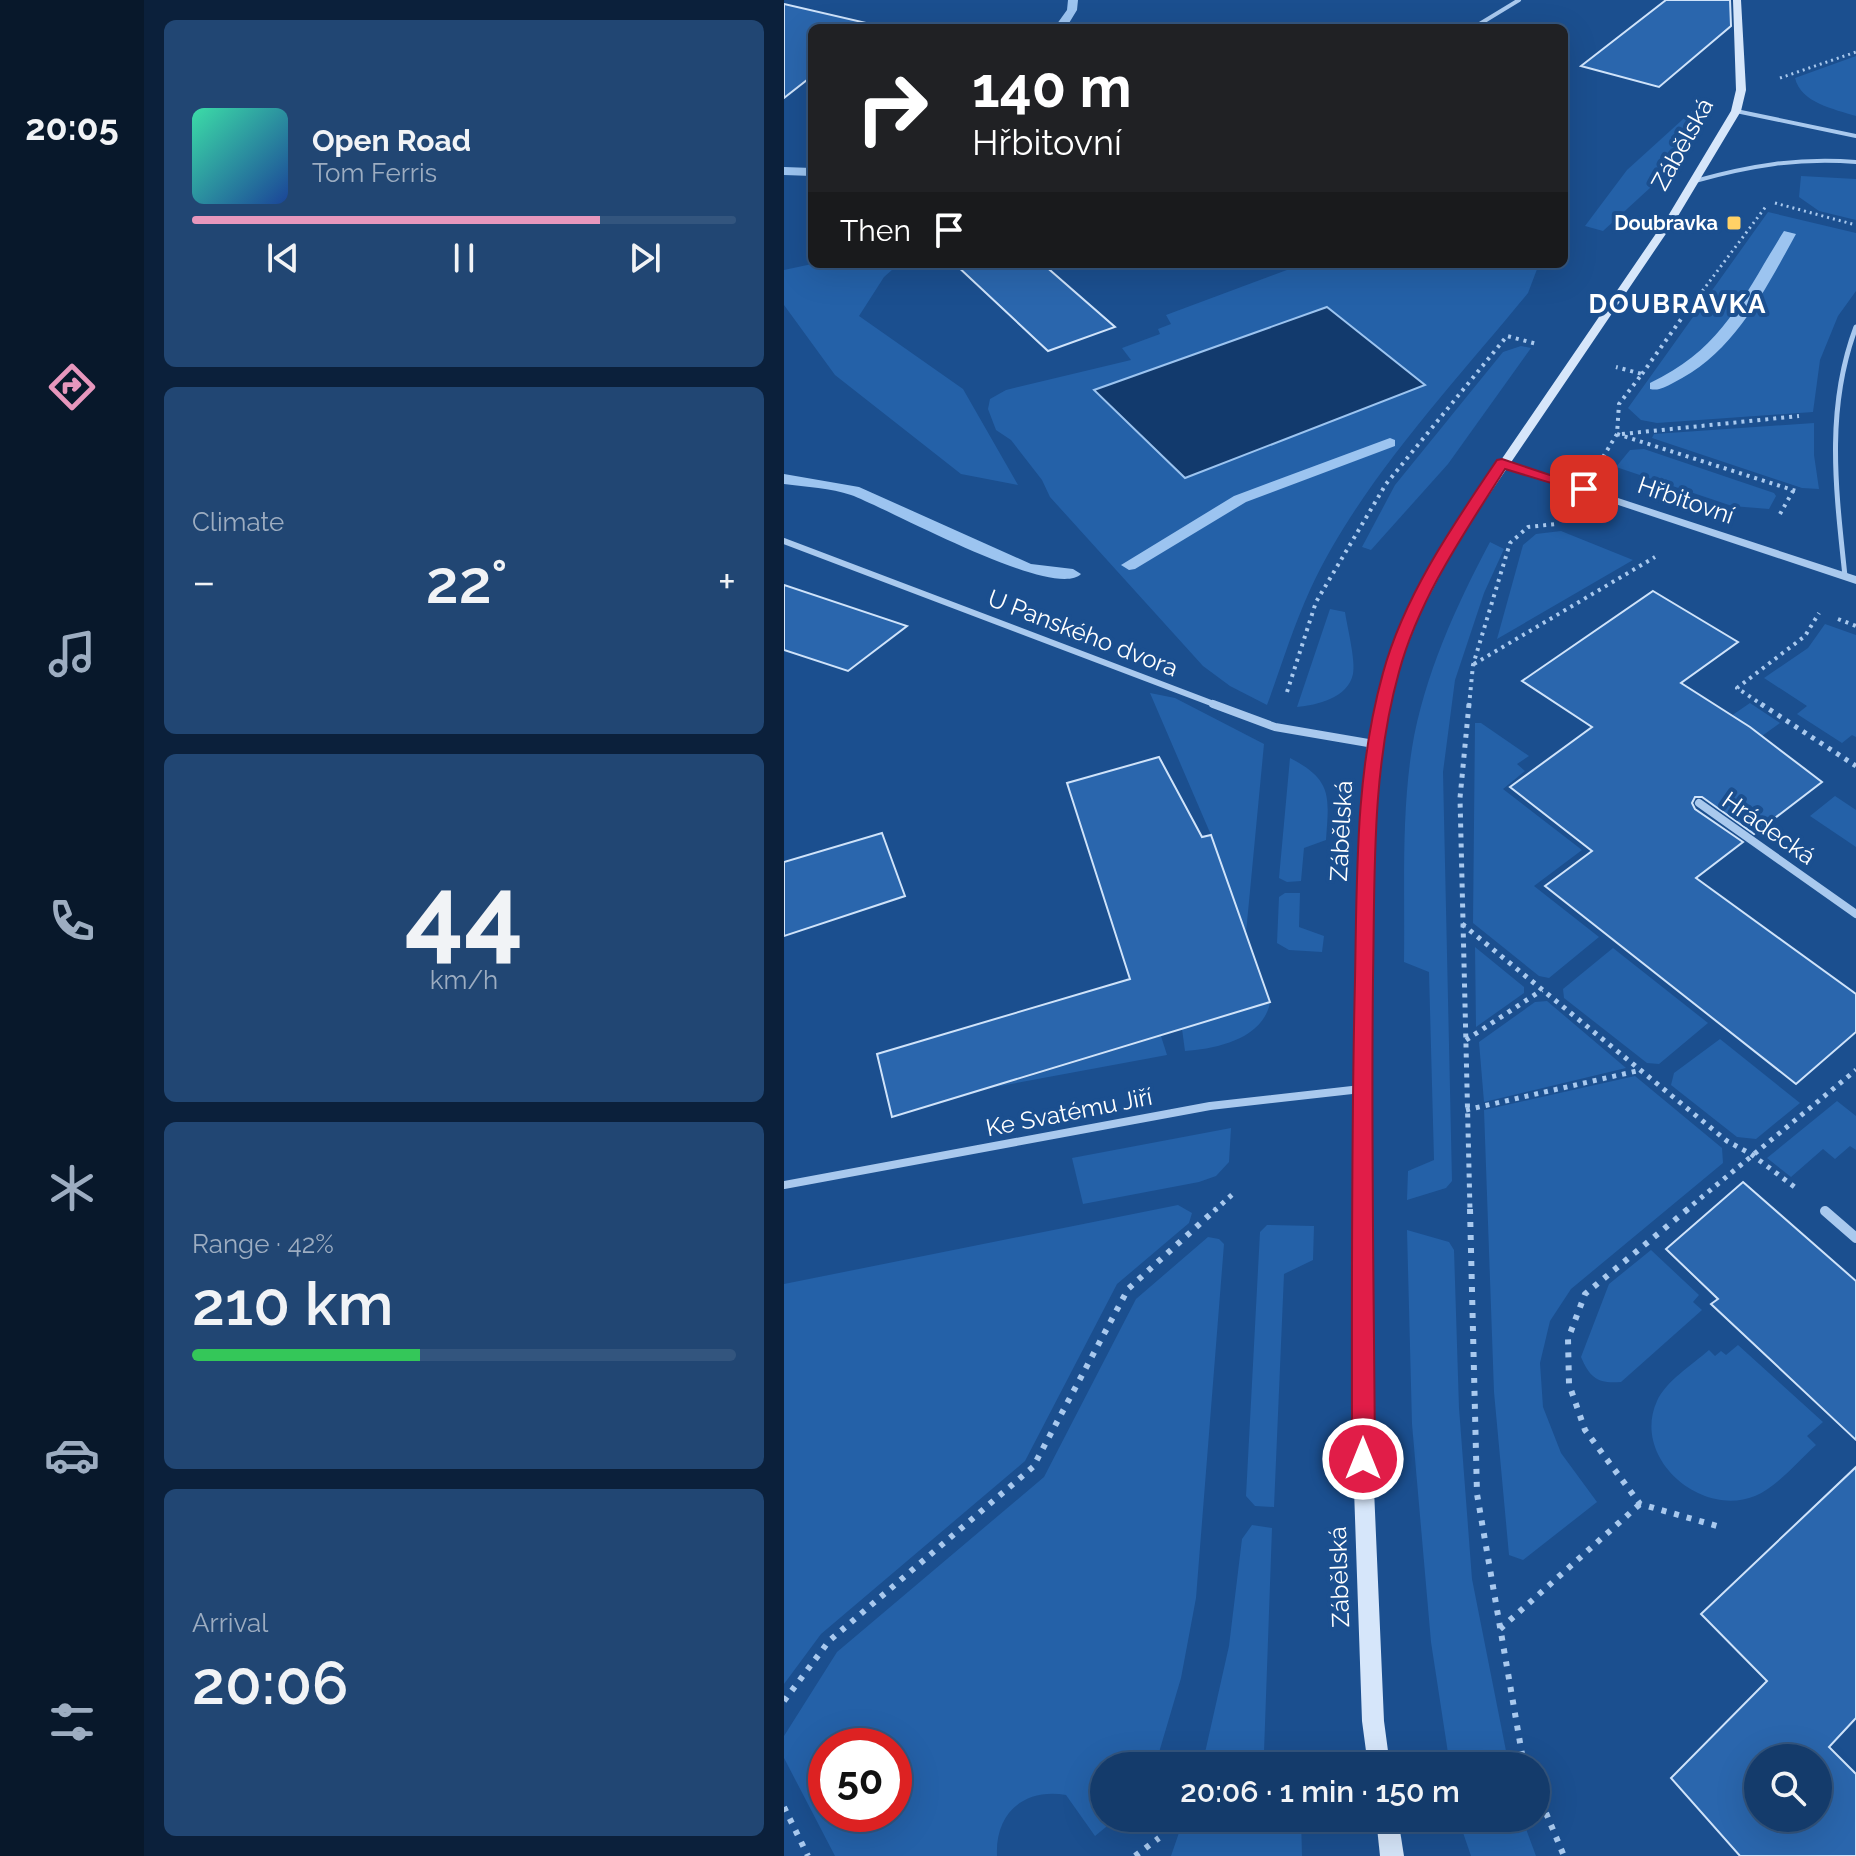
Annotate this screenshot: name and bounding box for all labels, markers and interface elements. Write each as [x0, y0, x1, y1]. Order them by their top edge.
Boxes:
text: 140 m [972, 54, 1132, 120]
icon: right [840, 56, 944, 160]
street label: Zábělská [1645, 93, 1719, 195]
text: 20:05 [25, 106, 119, 148]
text: Hřbitovní [972, 121, 1122, 163]
text: Open Road [312, 123, 471, 158]
text: Tom Ferris [312, 158, 437, 188]
icon: arrive [927, 208, 971, 252]
place label: Doubravka [1614, 211, 1718, 235]
text: Then [840, 213, 911, 248]
marker: Doubravka [1725, 214, 1743, 232]
icon: previous [261, 236, 305, 280]
icon: pause [442, 236, 486, 280]
icon: next [623, 236, 667, 280]
district label: DOUBRAVKA [1588, 289, 1768, 319]
icon: directions [44, 359, 100, 415]
pin [1550, 455, 1618, 523]
icon: arrive [1562, 467, 1606, 511]
street label: Hřbitovní [1634, 470, 1739, 530]
text: Climate [192, 507, 284, 537]
text: 22° [426, 547, 508, 617]
text: − [192, 556, 216, 607]
text: + [718, 556, 736, 607]
street label: U Panského dvora [984, 583, 1182, 683]
icon: music [44, 626, 100, 682]
street label: Zábělská [1324, 780, 1358, 882]
street label: Hrádecká [1717, 785, 1821, 871]
text: 44 [405, 852, 523, 974]
icon: phone [44, 893, 100, 949]
text: km/h [430, 965, 498, 995]
street label: Ke Svatému Jiří [983, 1082, 1155, 1142]
icon: climate [44, 1160, 100, 1216]
text: Range · 42% [192, 1229, 334, 1259]
text: 210 km [192, 1269, 393, 1339]
position arrow [1321, 1417, 1405, 1501]
icon: car [44, 1427, 100, 1483]
street label: Zábělská [1323, 1526, 1355, 1628]
text: Arrival [192, 1608, 268, 1638]
text: 20:06 [192, 1648, 348, 1718]
icon: filters [44, 1694, 100, 1750]
speed limit sign: 50 [808, 1728, 912, 1832]
map controls [1744, 1744, 1832, 1832]
button: search [1744, 1744, 1832, 1832]
text: 20:06 · 1 min · 150 m [1180, 1774, 1460, 1809]

